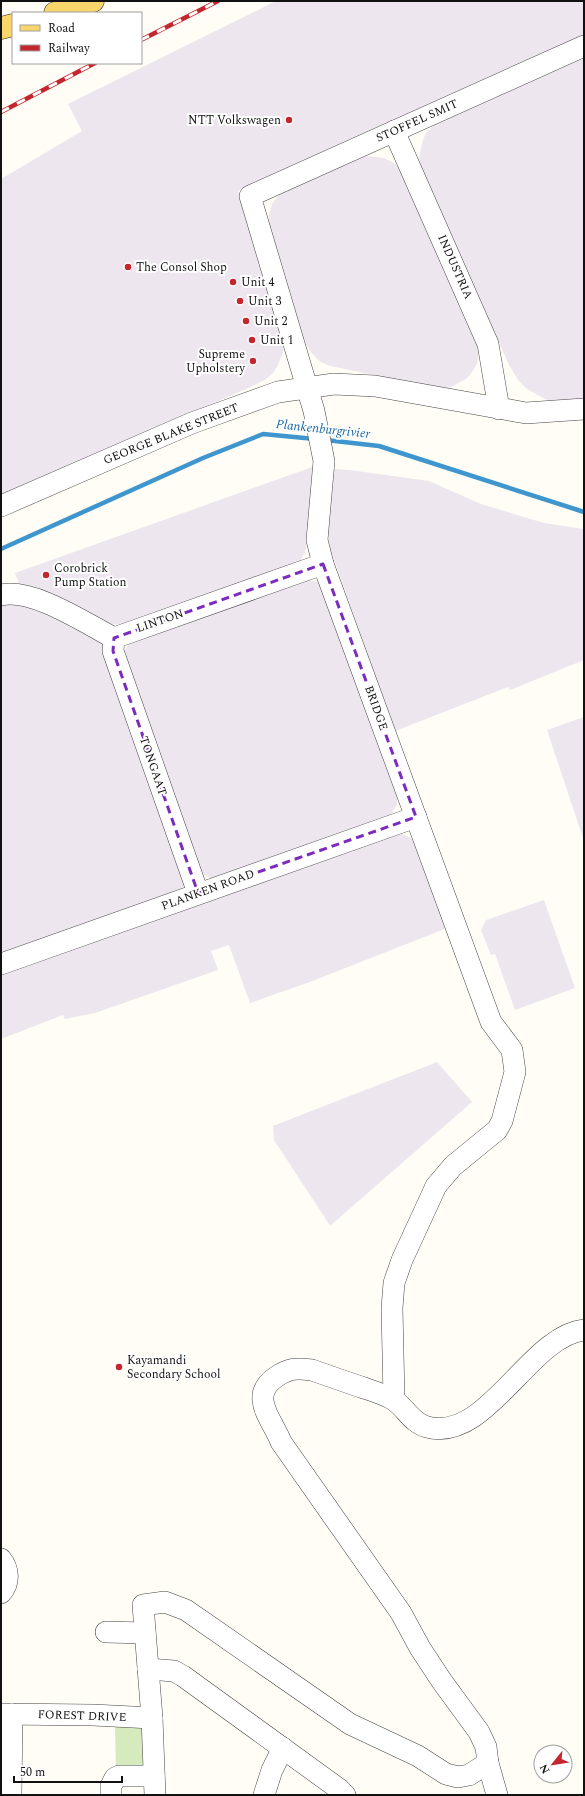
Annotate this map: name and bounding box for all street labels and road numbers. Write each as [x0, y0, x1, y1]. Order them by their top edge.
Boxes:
street label: STOFFEL SMIT [373, 94, 461, 148]
street label: INDUSTRIA [432, 232, 478, 302]
street label: GEORGE BLAKE STREET [100, 398, 242, 470]
street label: LINTON [134, 604, 186, 638]
street label: BRIDGE [359, 683, 393, 733]
street label: TONGAAT [134, 734, 172, 798]
street label: PLANKEN ROAD [159, 864, 257, 916]
street label: FOREST DRIVE [37, 1705, 127, 1727]

